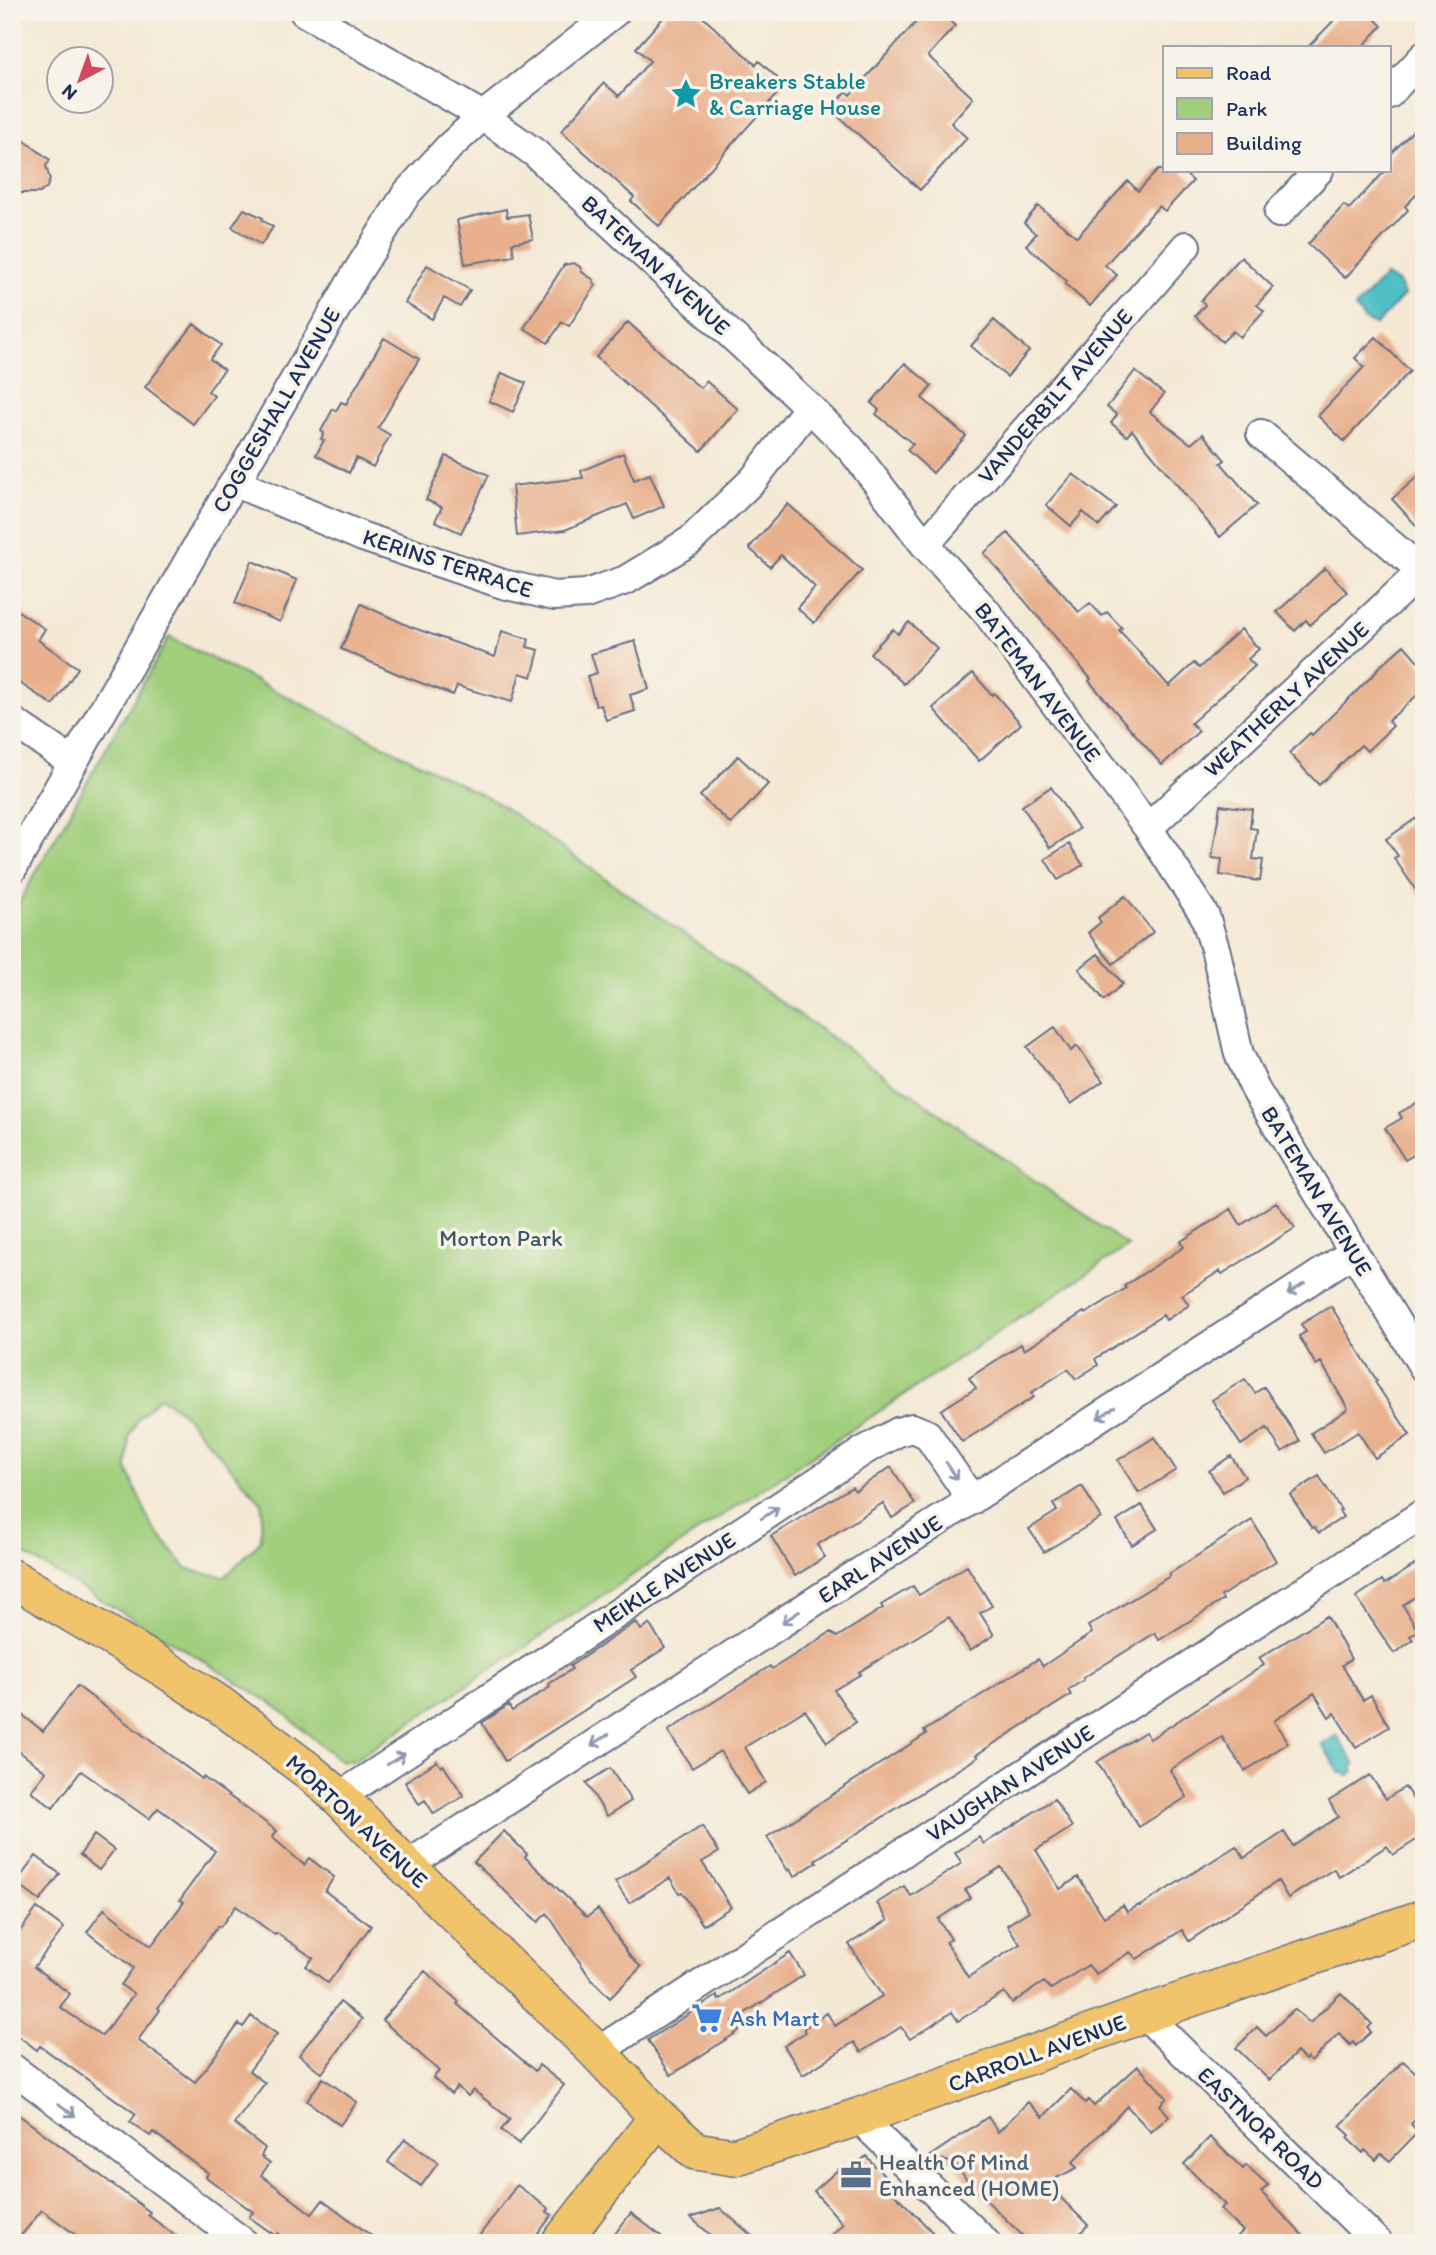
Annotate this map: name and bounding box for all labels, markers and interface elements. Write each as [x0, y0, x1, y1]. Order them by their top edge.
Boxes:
north arrow [46, 46, 116, 116]
legend [1163, 46, 1390, 172]
text: Road [1226, 60, 1272, 85]
place label: Breakers Stable & Carriage House [709, 67, 881, 121]
place icon: Breakers Stable & Carriage House [669, 77, 703, 111]
text: N [57, 80, 82, 105]
text: Park [1226, 96, 1268, 121]
text: Building [1226, 130, 1302, 155]
street label: BATEMAN AVENUE [576, 189, 736, 341]
street label: COGGESHALL AVENUE [206, 302, 346, 518]
street label: VANDERBILT AVENUE [971, 303, 1139, 489]
street label: KERINS TERRACE [359, 522, 537, 604]
street label: BATEMAN AVENUE [969, 596, 1107, 768]
street label: WEATHERLY AVENUE [1197, 615, 1375, 783]
street label: BATEMAN AVENUE [1255, 1101, 1379, 1281]
park label: Morton Park [439, 1224, 563, 1252]
one-way arrow [1287, 1282, 1307, 1296]
one-way arrow [1096, 1406, 1116, 1420]
one-way arrow [945, 1461, 959, 1481]
one-way arrow [759, 1505, 779, 1519]
street label: EARL AVENUE [813, 1508, 948, 1610]
street label: MEIKLE AVENUE [587, 1525, 741, 1639]
one-way arrow [782, 1610, 802, 1624]
street label: VAUGHAN AVENUE [921, 1718, 1099, 1848]
one-way arrow [591, 1734, 611, 1748]
street label: MORTON AVENUE [280, 1748, 434, 1894]
one-way arrow [385, 1752, 405, 1766]
supermarket icon: Ash Mart [690, 2001, 724, 2035]
place label: Ash Mart [730, 2004, 820, 2032]
street label: CARROLL AVENUE [944, 2008, 1130, 2098]
street label: EASTNOR ROAD [1192, 2061, 1330, 2195]
one-way arrow [57, 2102, 76, 2117]
place label: Health Of Mind Enhanced (HOME) [879, 2148, 1060, 2202]
office icon: Health Of Mind Enhanced (HOME) [839, 2158, 873, 2192]

